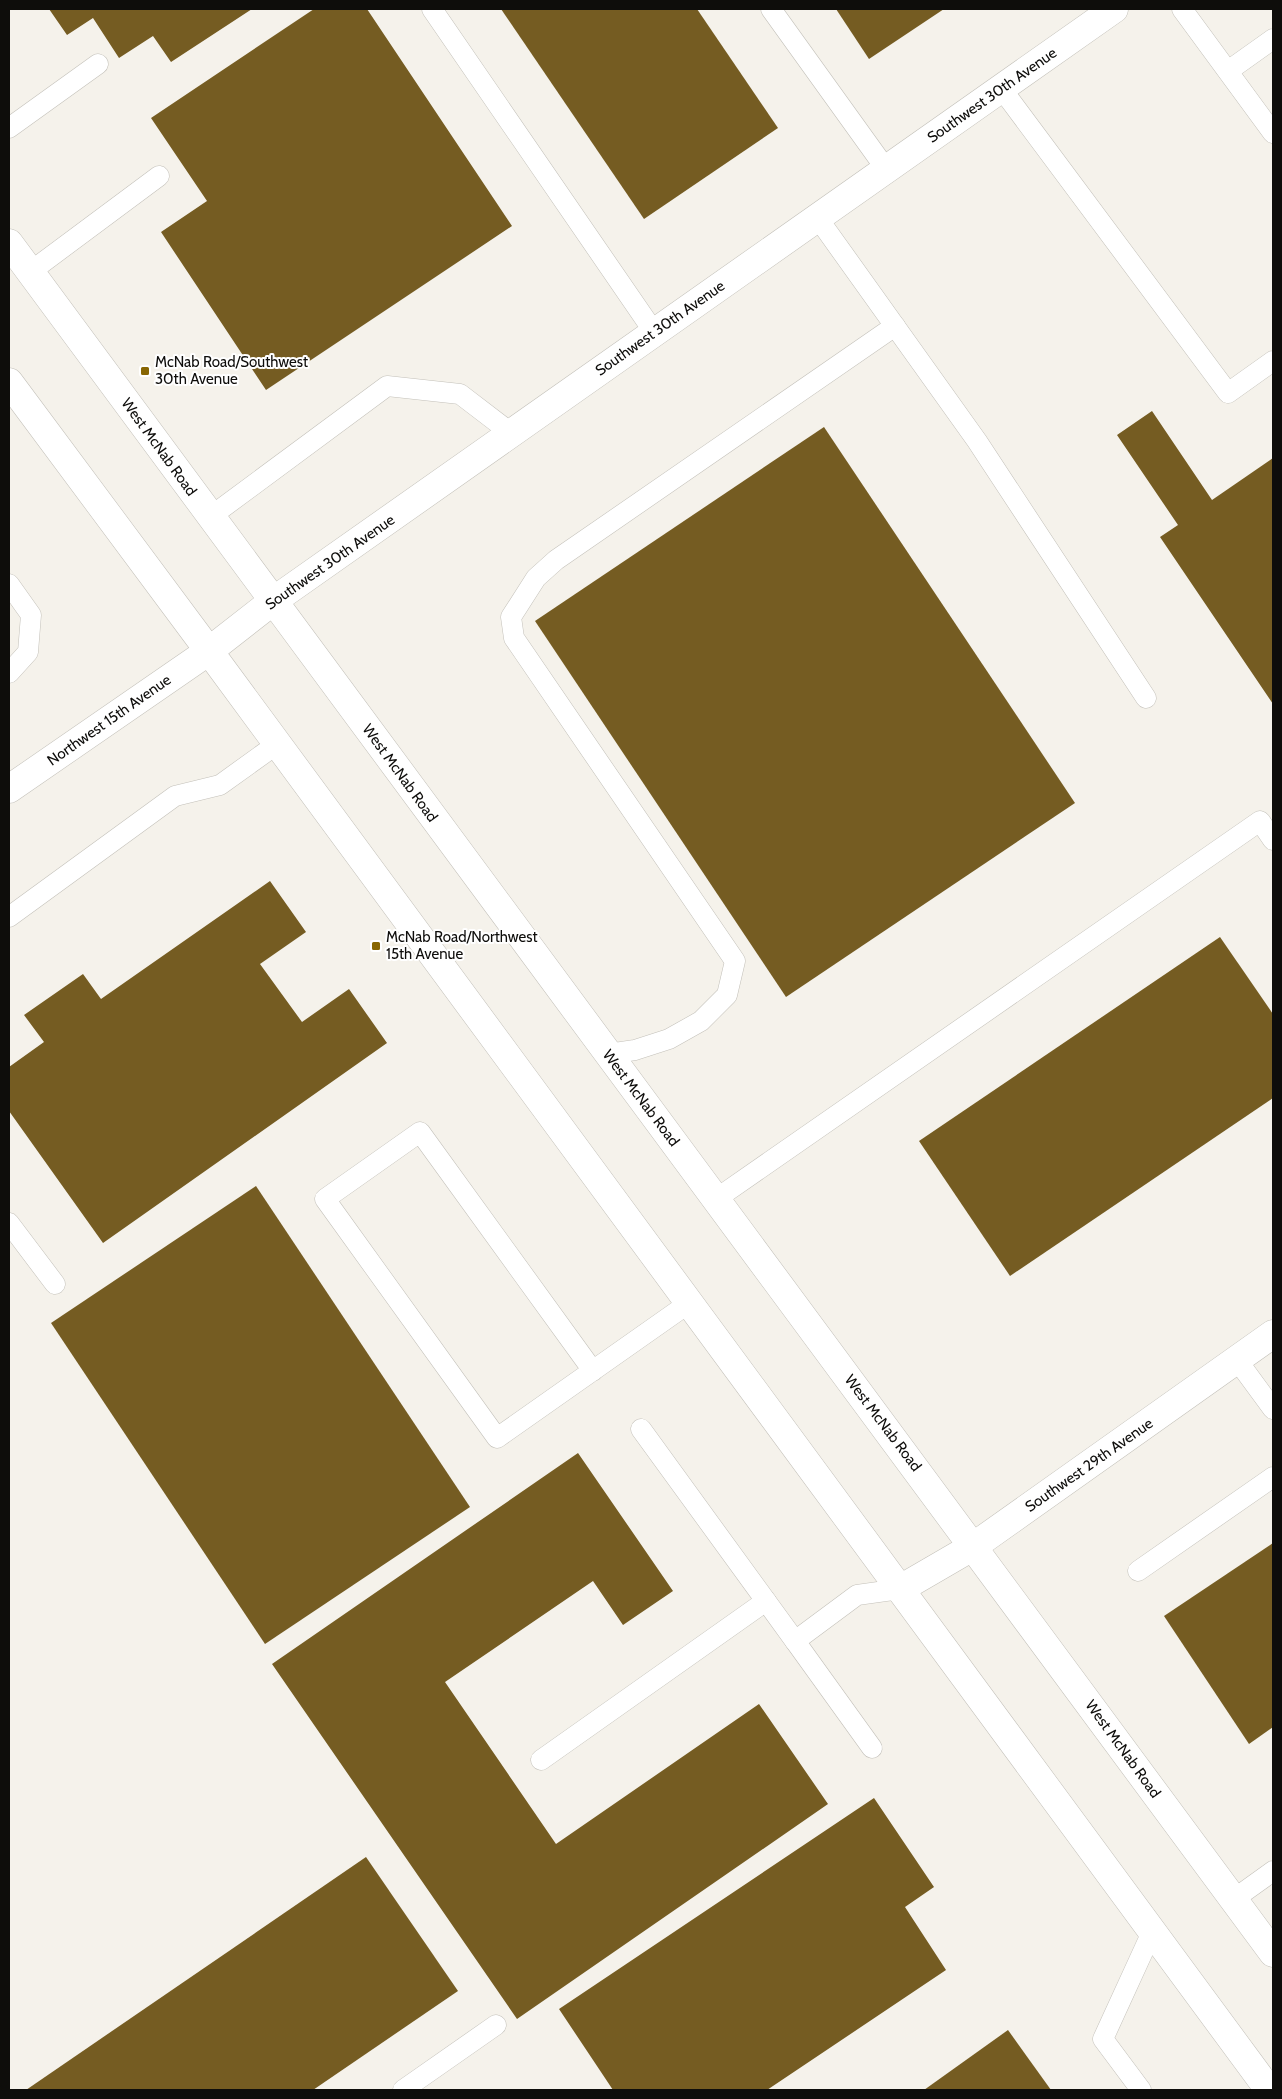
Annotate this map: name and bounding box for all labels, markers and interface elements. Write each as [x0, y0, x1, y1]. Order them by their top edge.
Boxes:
street label: Southwest 30th Avenue [924, 43, 1060, 146]
street label: Southwest 30th Avenue [592, 276, 728, 379]
place label: McNab Road/Southwest 30th Avenue [155, 353, 308, 388]
marker: McNab Road/Southwest 30th Avenue [139, 365, 151, 377]
street label: West McNab Road [117, 395, 201, 499]
street label: Southwest 30th Avenue [262, 510, 398, 613]
street label: Northwest 15th Avenue [44, 670, 174, 769]
street label: West McNab Road [358, 721, 442, 825]
place label: McNab Road/Northwest 15th Avenue [386, 928, 538, 963]
marker: McNab Road/Northwest 15th Avenue [370, 940, 382, 952]
street label: West McNab Road [599, 1046, 683, 1150]
street label: West McNab Road [841, 1371, 925, 1475]
street label: Southwest 29th Avenue [1022, 1414, 1156, 1516]
street label: West McNab Road [1081, 1697, 1165, 1801]

